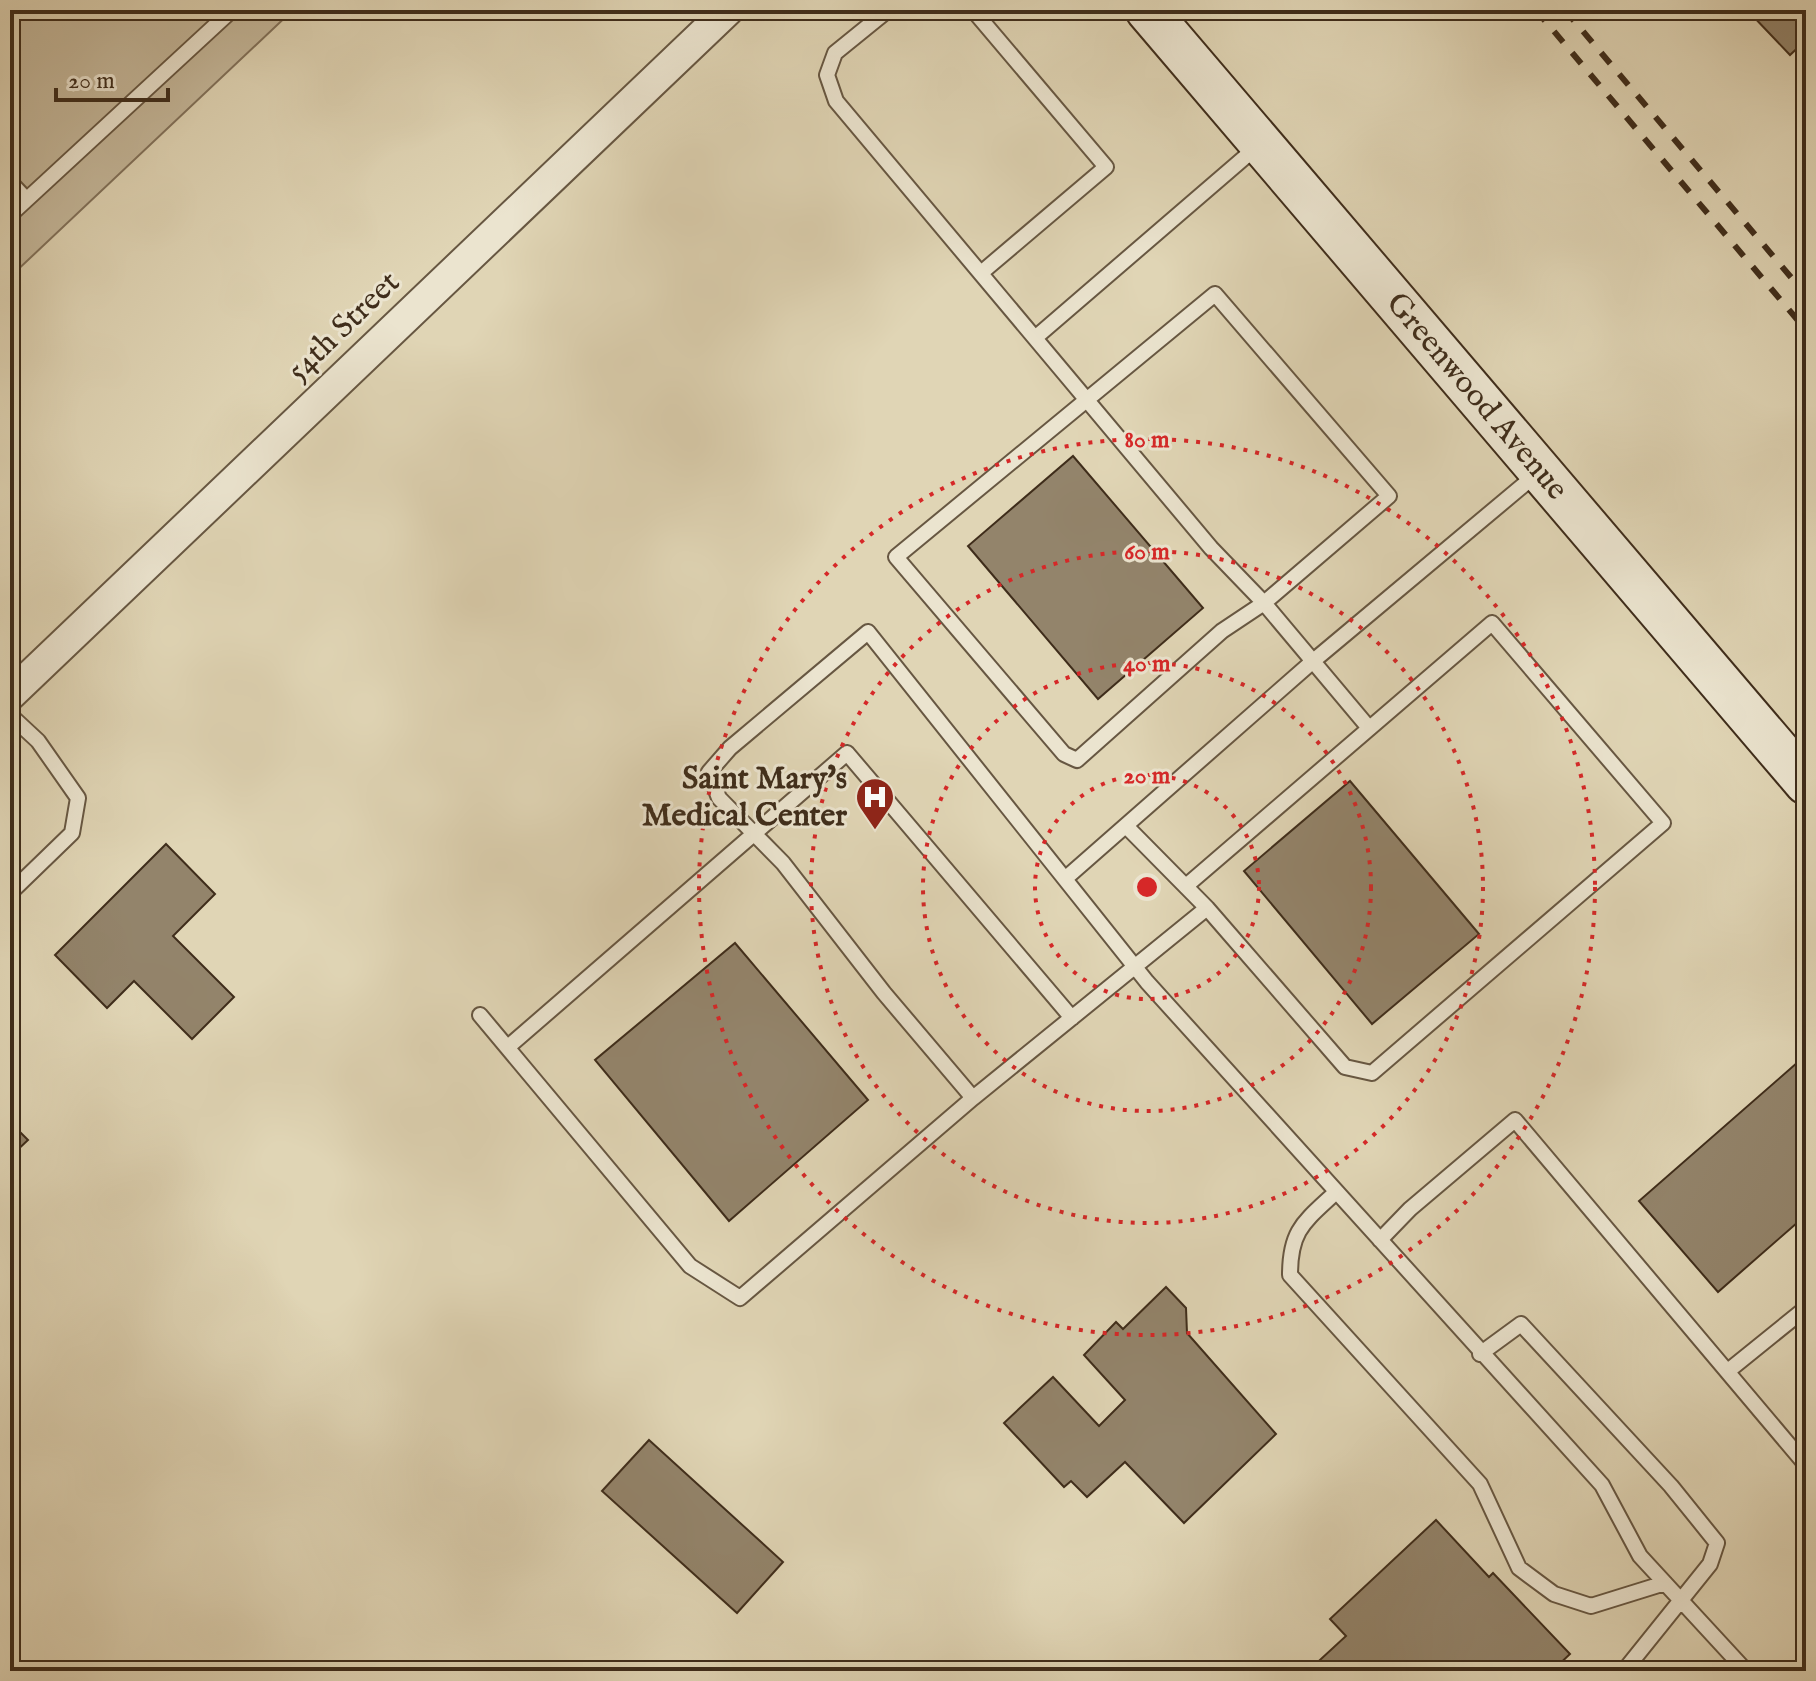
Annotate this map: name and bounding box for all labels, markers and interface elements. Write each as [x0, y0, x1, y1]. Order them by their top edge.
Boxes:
scale bar [56, 52, 168, 102]
text: 20 m [68, 66, 115, 97]
street label: 54th Street [279, 263, 409, 391]
street label: Greenwood Avenue [1377, 284, 1577, 509]
text: 80 m [1125, 425, 1170, 456]
text: 60 m [1124, 537, 1170, 568]
text: 40 m [1123, 649, 1171, 680]
place label: Saint Mary's Medical Center [642, 759, 847, 837]
text: 20 m [1124, 761, 1171, 792]
hospital icon: Saint Mary's Medical Center [854, 776, 896, 831]
centre of rings [1133, 873, 1161, 901]

